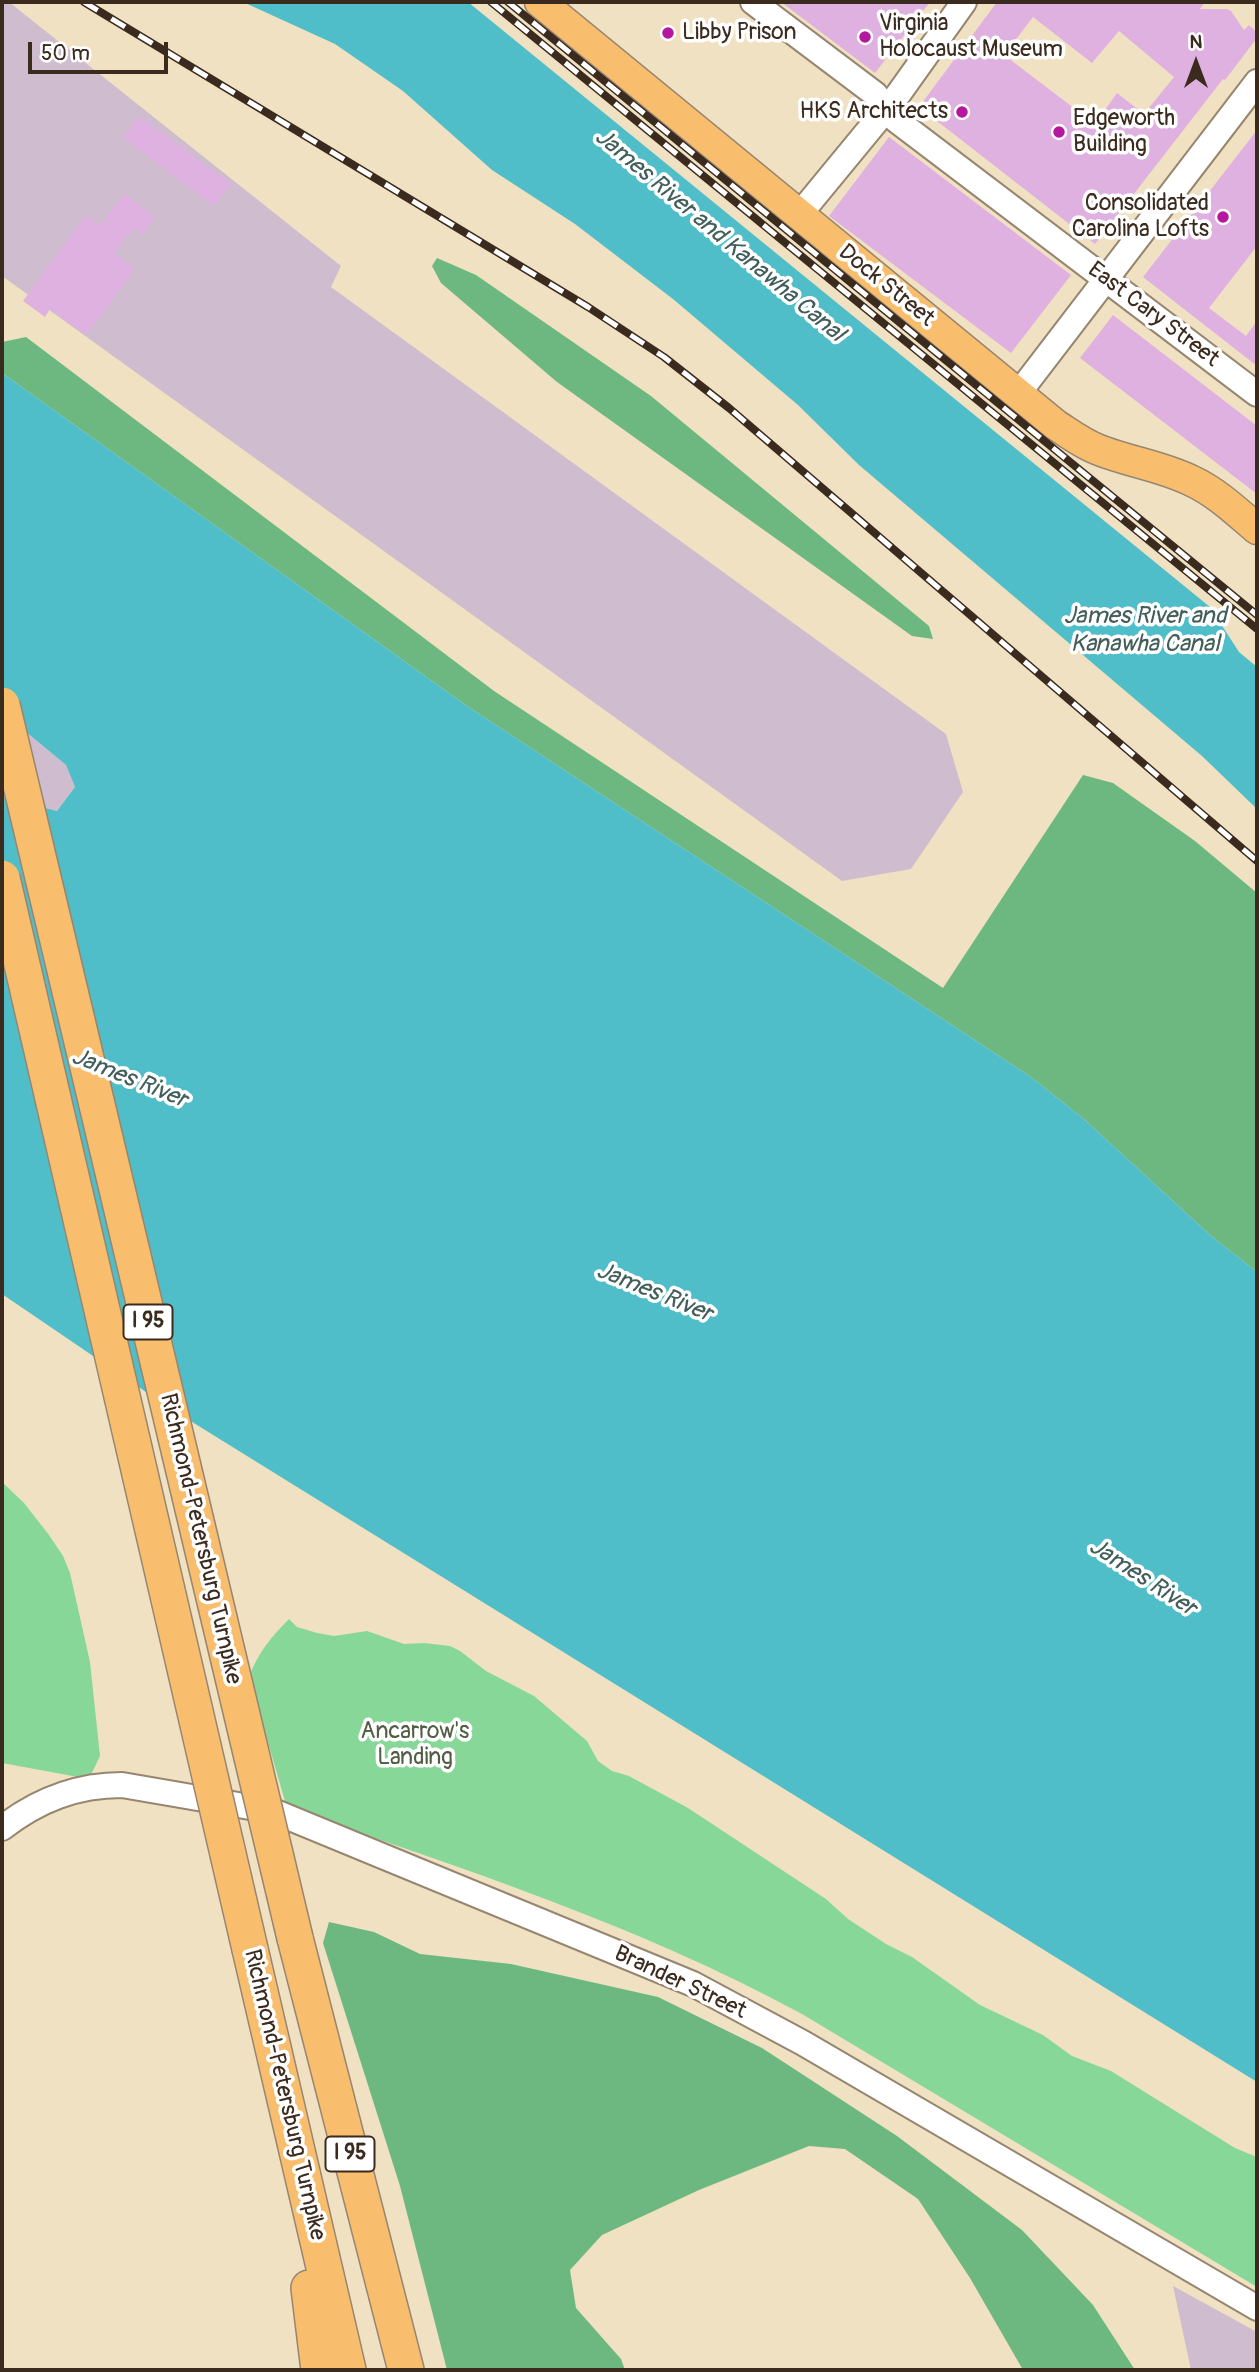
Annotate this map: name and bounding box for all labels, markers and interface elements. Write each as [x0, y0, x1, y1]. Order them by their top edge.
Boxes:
place label: Virginia Holocaust Museum [879, 10, 1063, 64]
place label: Libby Prison [682, 19, 796, 47]
marker: Libby Prison [660, 25, 676, 41]
scale bar [32, 28, 172, 72]
north arrow [1161, 28, 1231, 98]
marker: Virginia Holocaust Museum [857, 29, 873, 45]
text: N [1190, 30, 1202, 54]
text: 50 m [41, 40, 90, 67]
place label: HKS Architects [799, 98, 948, 126]
marker: HKS Architects [954, 104, 970, 120]
place label: Edgeworth Building [1073, 105, 1175, 159]
water label: James River and Kanawha Canal [588, 123, 850, 349]
marker: Edgeworth Building [1051, 124, 1067, 140]
place label: Consolidated Carolina Lofts [1072, 190, 1209, 244]
marker: Consolidated Carolina Lofts [1215, 209, 1231, 225]
street label: Dock Street [832, 239, 940, 333]
street label: East Cary Street [1082, 257, 1224, 373]
water label: James River and Kanawha Canal [1064, 603, 1226, 659]
water label: James River [67, 1043, 191, 1115]
water label: James River [592, 1257, 716, 1329]
road number: I 95 [124, 1304, 172, 1340]
street label: Richmond-Petersburg Turnpike [153, 1391, 247, 1687]
water label: James River [1083, 1533, 1201, 1623]
park label: Ancarrow's Landing [361, 1718, 469, 1772]
street label: Brander Street [610, 1940, 750, 2026]
street label: Richmond-Petersburg Turnpike [237, 1947, 331, 2243]
road number: I 95 [326, 2136, 374, 2172]

